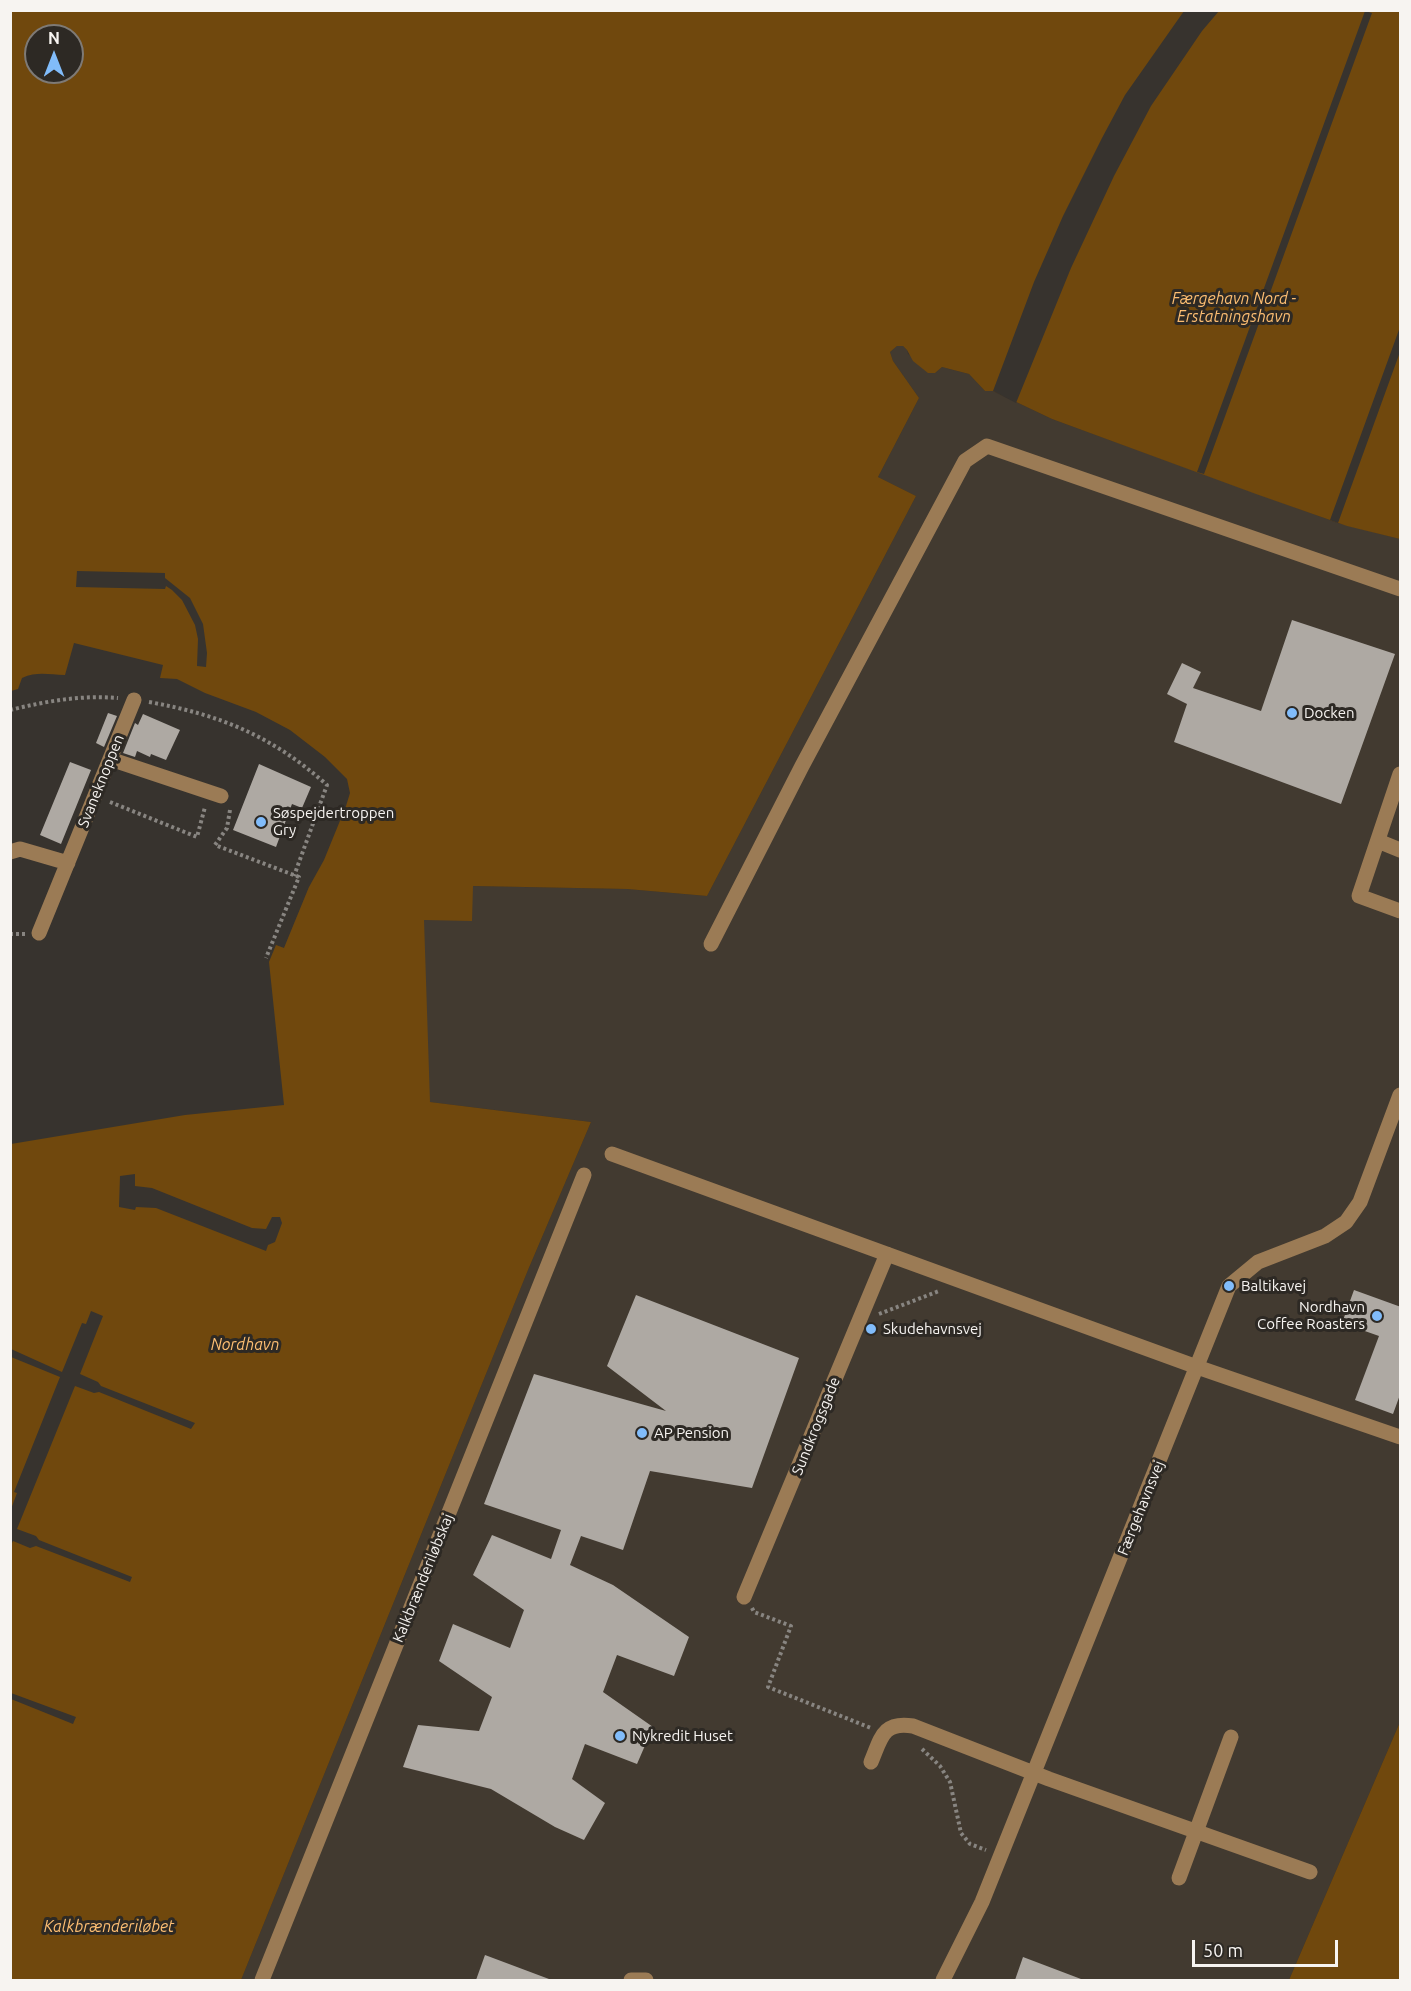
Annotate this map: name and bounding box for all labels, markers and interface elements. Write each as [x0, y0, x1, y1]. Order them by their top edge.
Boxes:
north arrow [24, 24, 84, 84]
text: N [48, 29, 60, 47]
water label: Færgehavn Nord - Erstatningshavn [1172, 289, 1296, 327]
place label: Docken [1304, 704, 1355, 722]
marker: Docken [1285, 706, 1299, 720]
street label: Svaneknoppen [74, 732, 128, 830]
place label: Søspejdertroppen Gry [273, 804, 394, 839]
marker: Søspejdertroppen Gry [254, 815, 268, 829]
place label: Baltikavej [1241, 1277, 1306, 1295]
marker: Baltikavej [1222, 1279, 1236, 1293]
place label: Nordhavn Coffee Roasters [1257, 1298, 1365, 1333]
marker: Nordhavn Coffee Roasters [1370, 1309, 1384, 1323]
place label: Skudehavnsvej [883, 1320, 982, 1338]
marker: Skudehavnsvej [864, 1322, 878, 1336]
water label: Nordhavn [211, 1335, 279, 1355]
street label: Sundkrogsgade [788, 1374, 844, 1478]
place label: AP Pension [654, 1424, 729, 1442]
marker: AP Pension [635, 1426, 649, 1440]
street label: Færgehavnsvej [1114, 1458, 1168, 1558]
street label: Kalkbrænderiløbskaj [389, 1511, 457, 1645]
place label: Nykredit Huset [632, 1727, 733, 1745]
marker: Nykredit Huset [613, 1729, 627, 1743]
water label: Kalkbrænderiløbet [44, 1917, 174, 1937]
scale bar [1195, 1928, 1340, 1966]
text: 50 m [1203, 1940, 1243, 1960]

